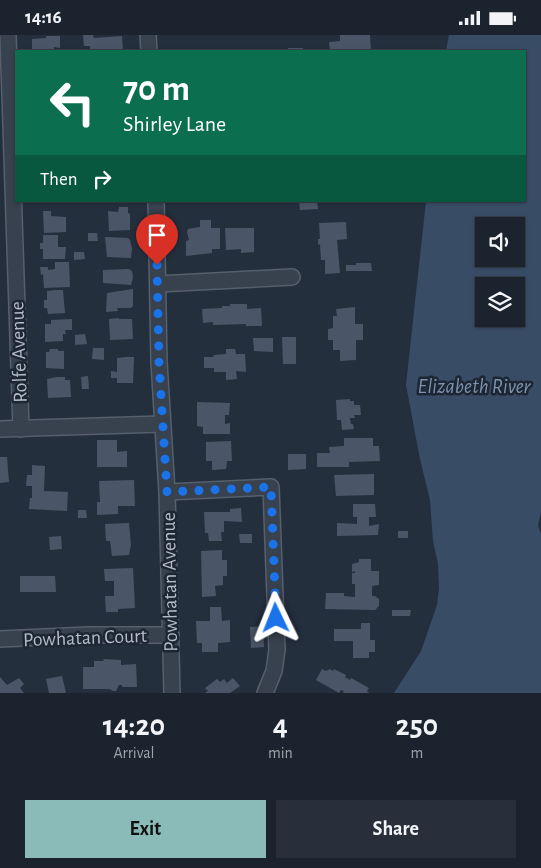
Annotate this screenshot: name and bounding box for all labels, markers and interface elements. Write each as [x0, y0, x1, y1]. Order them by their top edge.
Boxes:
text: 14:16 [25, 8, 62, 27]
icon: left [40, 70, 105, 135]
text: 70 m [123, 72, 190, 107]
text: Shirley Lane [123, 113, 226, 135]
icon: right [88, 165, 116, 193]
text: Then [40, 170, 78, 189]
pin [136, 214, 178, 265]
map controls [475, 217, 525, 327]
button: sound [475, 217, 525, 267]
icon: arrive [143, 221, 171, 249]
button: layers [475, 277, 525, 327]
street label: Rolfe Avenue [7, 301, 31, 403]
water label: Elizabeth River [418, 376, 532, 397]
street label: Powhatan Avenue [159, 512, 181, 652]
position arrow [249, 591, 301, 643]
street label: Powhatan Court [23, 626, 148, 650]
text: 14:20 [103, 711, 165, 741]
text: 4 [273, 711, 288, 741]
text: 250 [396, 711, 438, 741]
text: Arrival [113, 745, 155, 761]
text: min [268, 745, 293, 761]
text: m [410, 745, 423, 761]
button: Exit [25, 800, 266, 858]
button: Share [276, 800, 516, 858]

